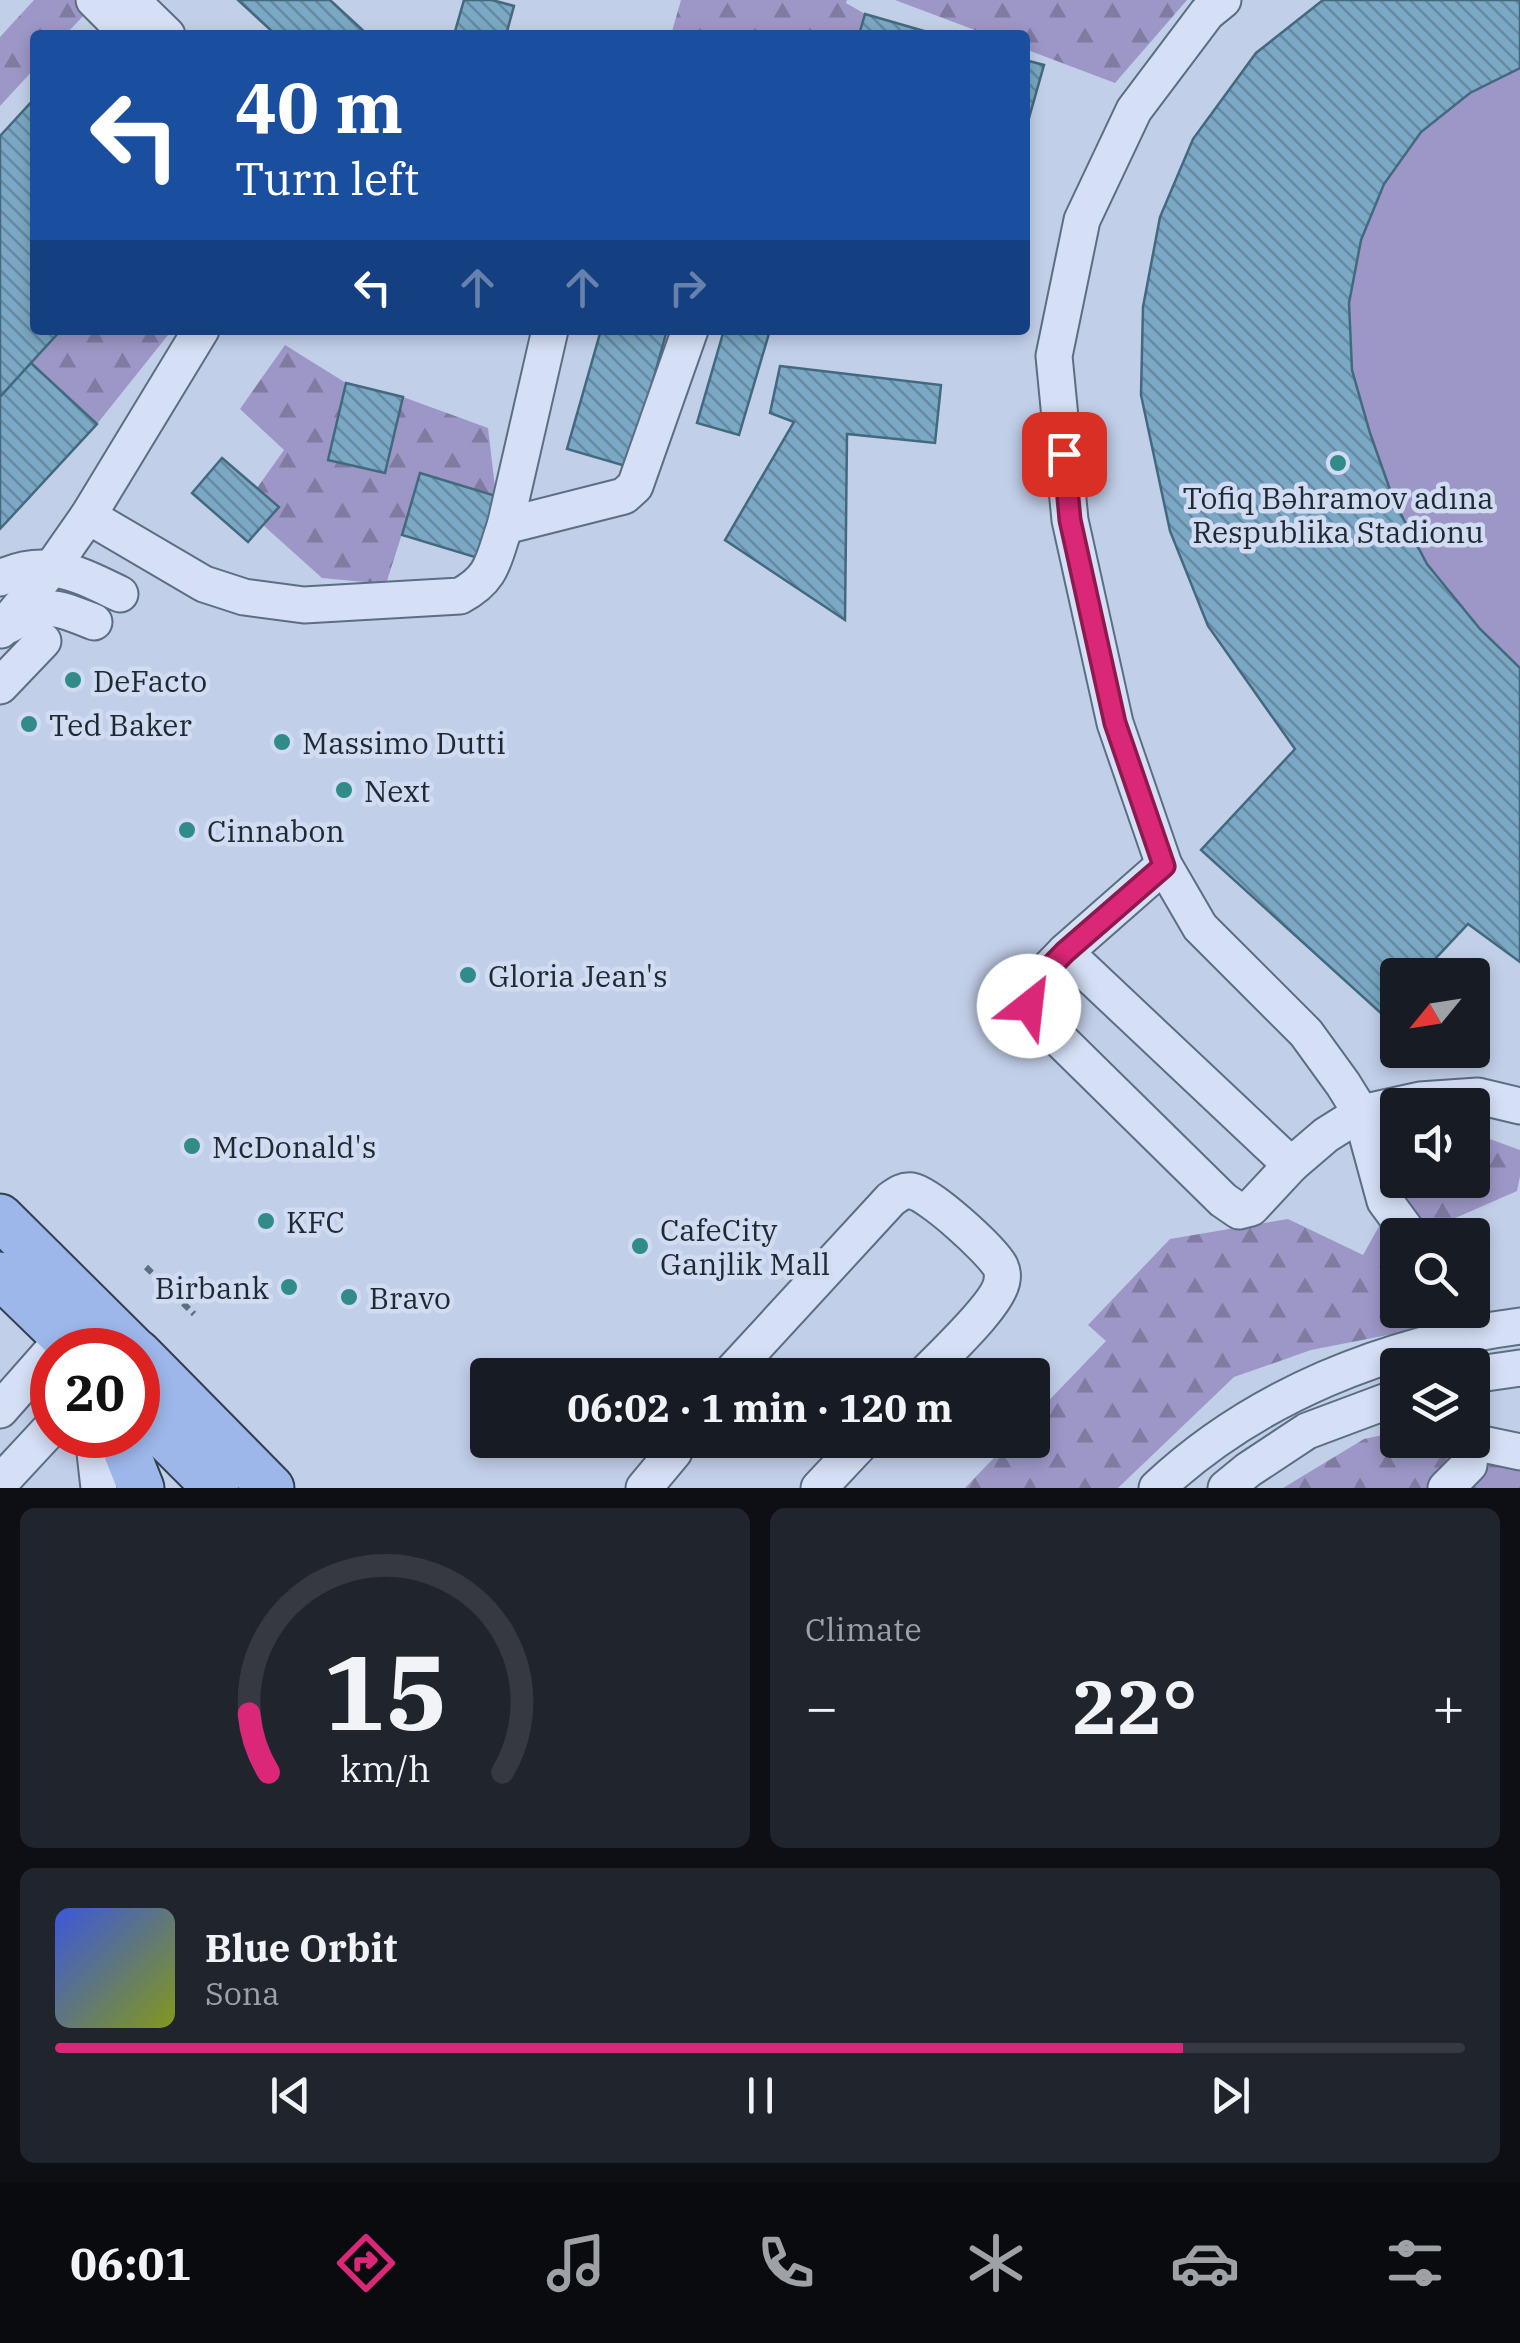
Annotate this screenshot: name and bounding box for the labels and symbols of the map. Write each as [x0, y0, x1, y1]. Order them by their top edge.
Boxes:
pin [1022, 412, 1107, 497]
marker: Tofiq Bəhramov adına Respublika Stadionu [1327, 452, 1349, 474]
place label: Tofiq Bəhramov adına Respublika Stadionu [1182, 478, 1494, 551]
place label: DeFacto [93, 661, 207, 700]
marker: DeFacto [62, 669, 84, 691]
place label: Ted Baker [49, 705, 192, 744]
marker: Ted Baker [18, 713, 40, 735]
place label: Massimo Dutti [302, 723, 506, 762]
marker: Massimo Dutti [271, 731, 293, 753]
place label: Next [364, 771, 430, 810]
marker: Next [333, 779, 355, 801]
place label: Cinnabon [207, 811, 345, 850]
marker: Cinnabon [176, 819, 198, 841]
position arrow [977, 954, 1081, 1058]
place label: Gloria Jean's [488, 956, 668, 995]
north arrow [1380, 958, 1490, 1068]
marker: Gloria Jean's [457, 964, 479, 986]
place label: McDonald's [212, 1127, 376, 1166]
marker: McDonald's [181, 1135, 203, 1157]
place label: KFC [286, 1202, 345, 1241]
marker: KFC [255, 1210, 277, 1232]
place label: CafeCity Ganjlik Mall [660, 1210, 830, 1283]
marker: CafeCity Ganjlik Mall [629, 1235, 651, 1257]
place label: Birbank [155, 1268, 269, 1307]
marker: Birbank [278, 1276, 300, 1298]
place label: Bravo [369, 1278, 451, 1317]
marker: Bravo [338, 1286, 360, 1308]
speed limit sign: 20 [30, 1328, 160, 1458]

